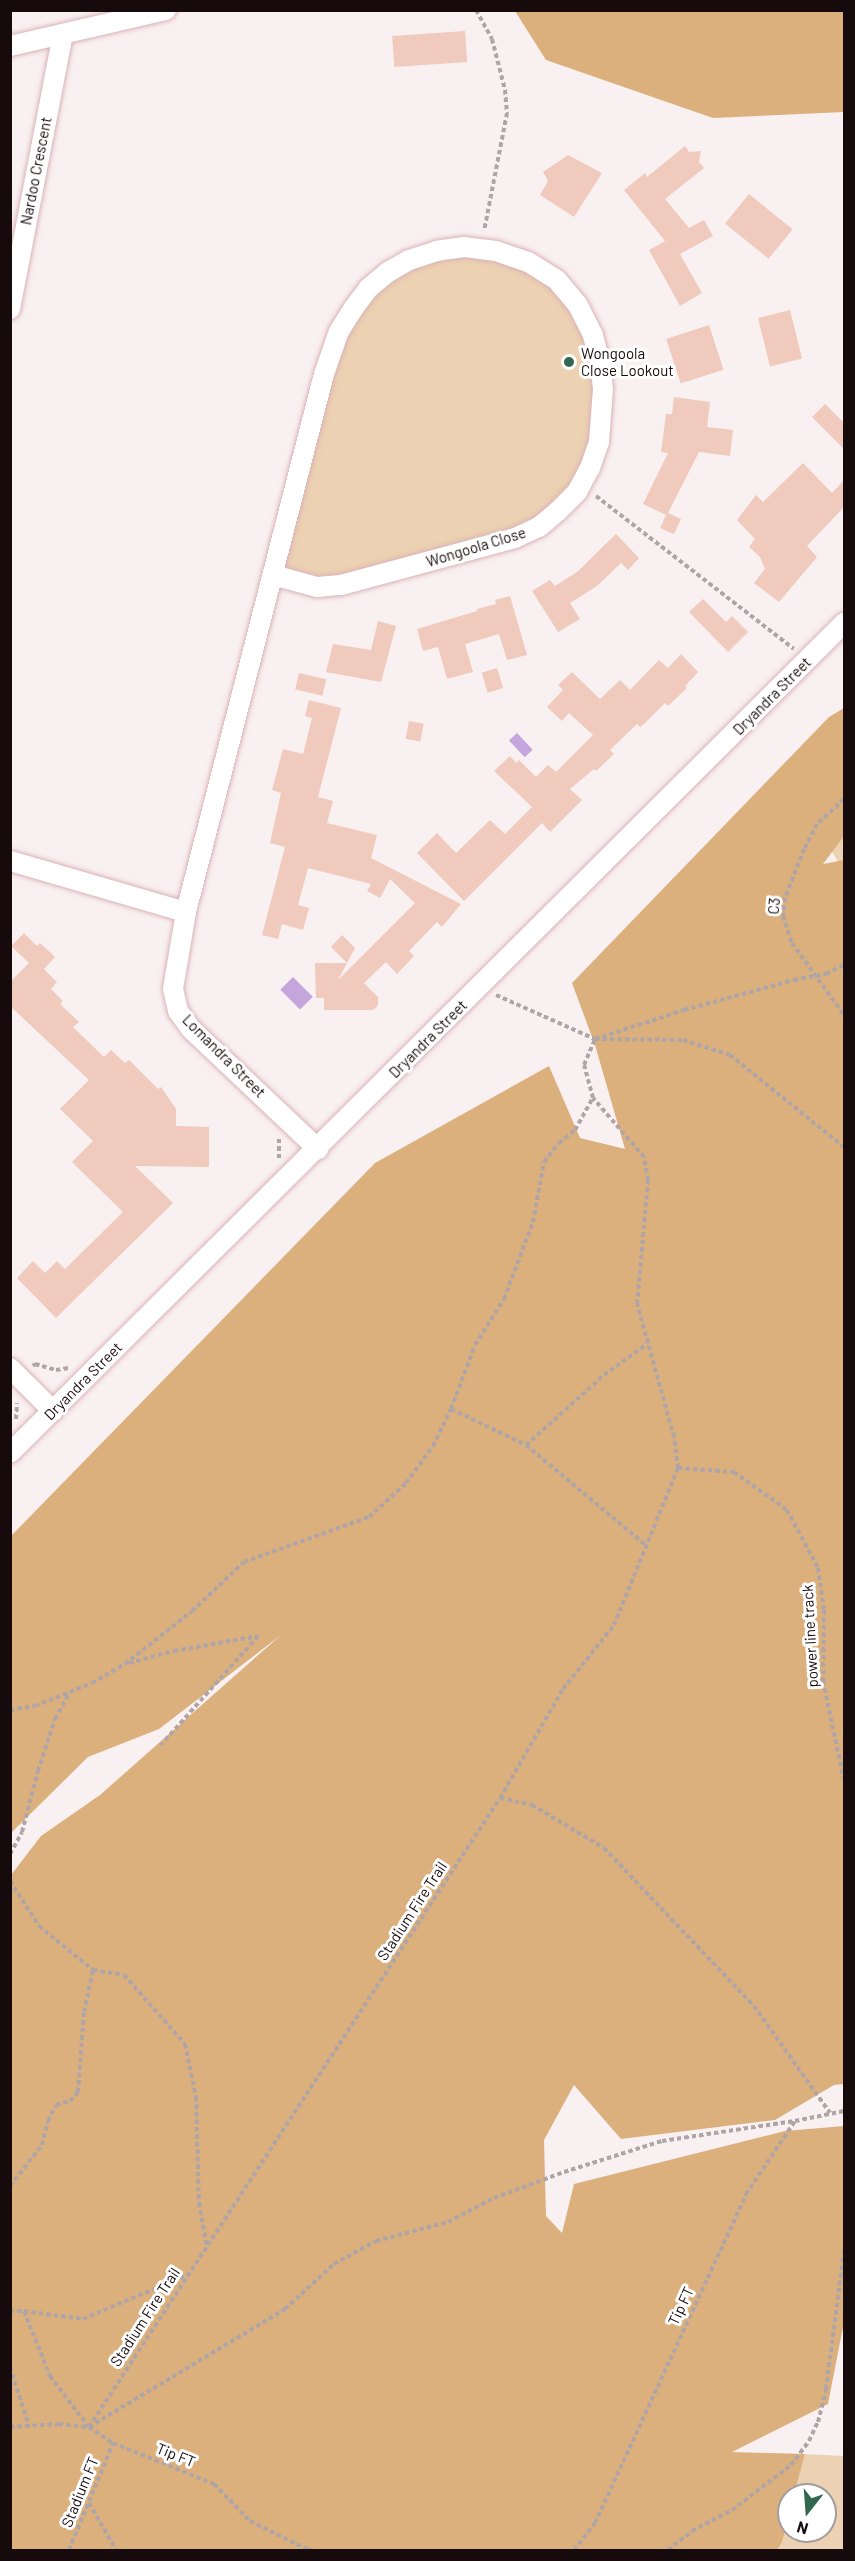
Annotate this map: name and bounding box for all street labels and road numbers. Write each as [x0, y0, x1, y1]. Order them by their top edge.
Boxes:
street label: Nardoo Crescent [17, 115, 55, 227]
street label: Wongoola Close [424, 523, 528, 571]
street label: Dryandra Street [729, 653, 815, 739]
street label: C3 [764, 897, 784, 915]
street label: Dryandra Street [385, 996, 471, 1082]
street label: Lomandra Street [179, 1011, 269, 1101]
street label: Dryandra Street [40, 1338, 126, 1424]
street label: power line track [798, 1584, 822, 1688]
street label: Stadium Fire Trail [373, 1858, 451, 1964]
street label: Stadium Fire Trail [106, 2264, 184, 2370]
street label: Tip FT [664, 2284, 698, 2328]
street label: Tip FT [154, 2439, 198, 2471]
street label: Stadium FT [58, 2454, 102, 2530]

